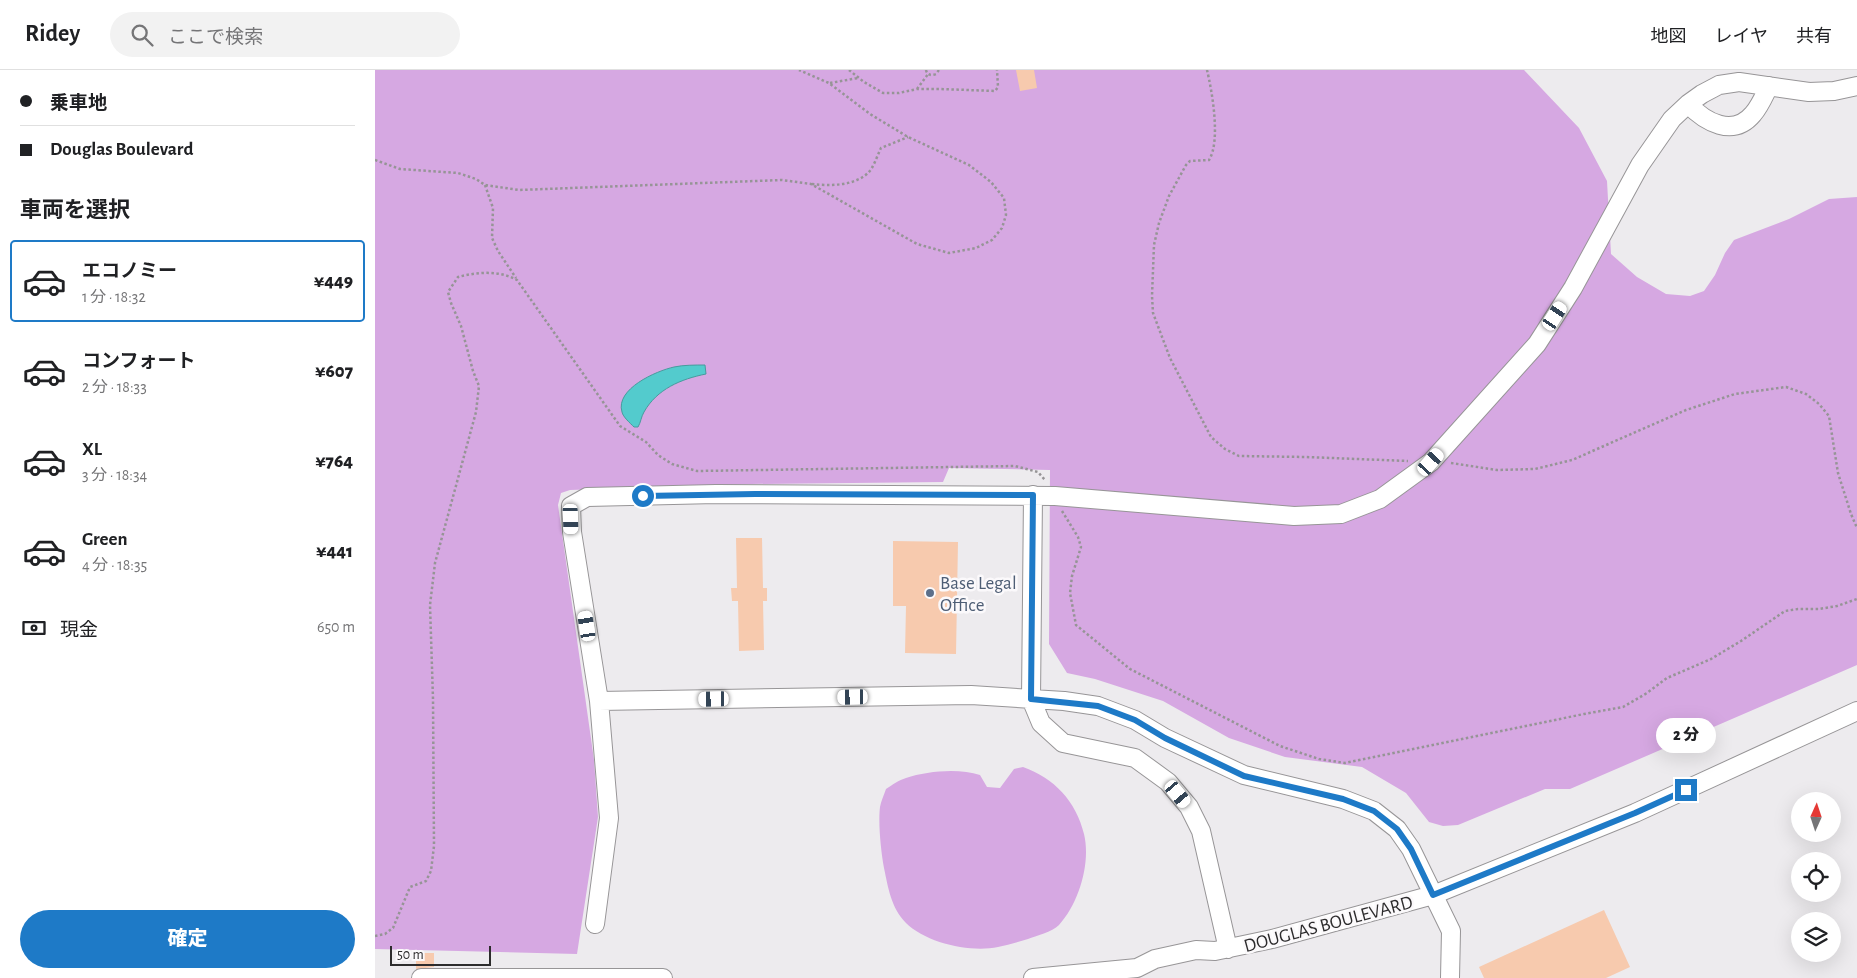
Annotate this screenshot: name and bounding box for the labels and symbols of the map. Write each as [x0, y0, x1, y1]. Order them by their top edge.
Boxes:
car [1540, 299, 1569, 333]
car [1415, 446, 1446, 478]
route start [632, 485, 654, 507]
car [562, 504, 579, 534]
place label: Base Legal Office [940, 574, 1017, 615]
marker: Base Legal Office [924, 587, 936, 599]
car [577, 610, 596, 642]
car [837, 689, 868, 705]
car [698, 691, 729, 707]
callout: 2 分 [1656, 718, 1716, 752]
car [1162, 778, 1193, 810]
route end [1675, 779, 1697, 801]
north arrow [1791, 792, 1841, 842]
street label: DOUGLAS BOULEVARD [1242, 893, 1415, 956]
scale bar [390, 943, 491, 966]

